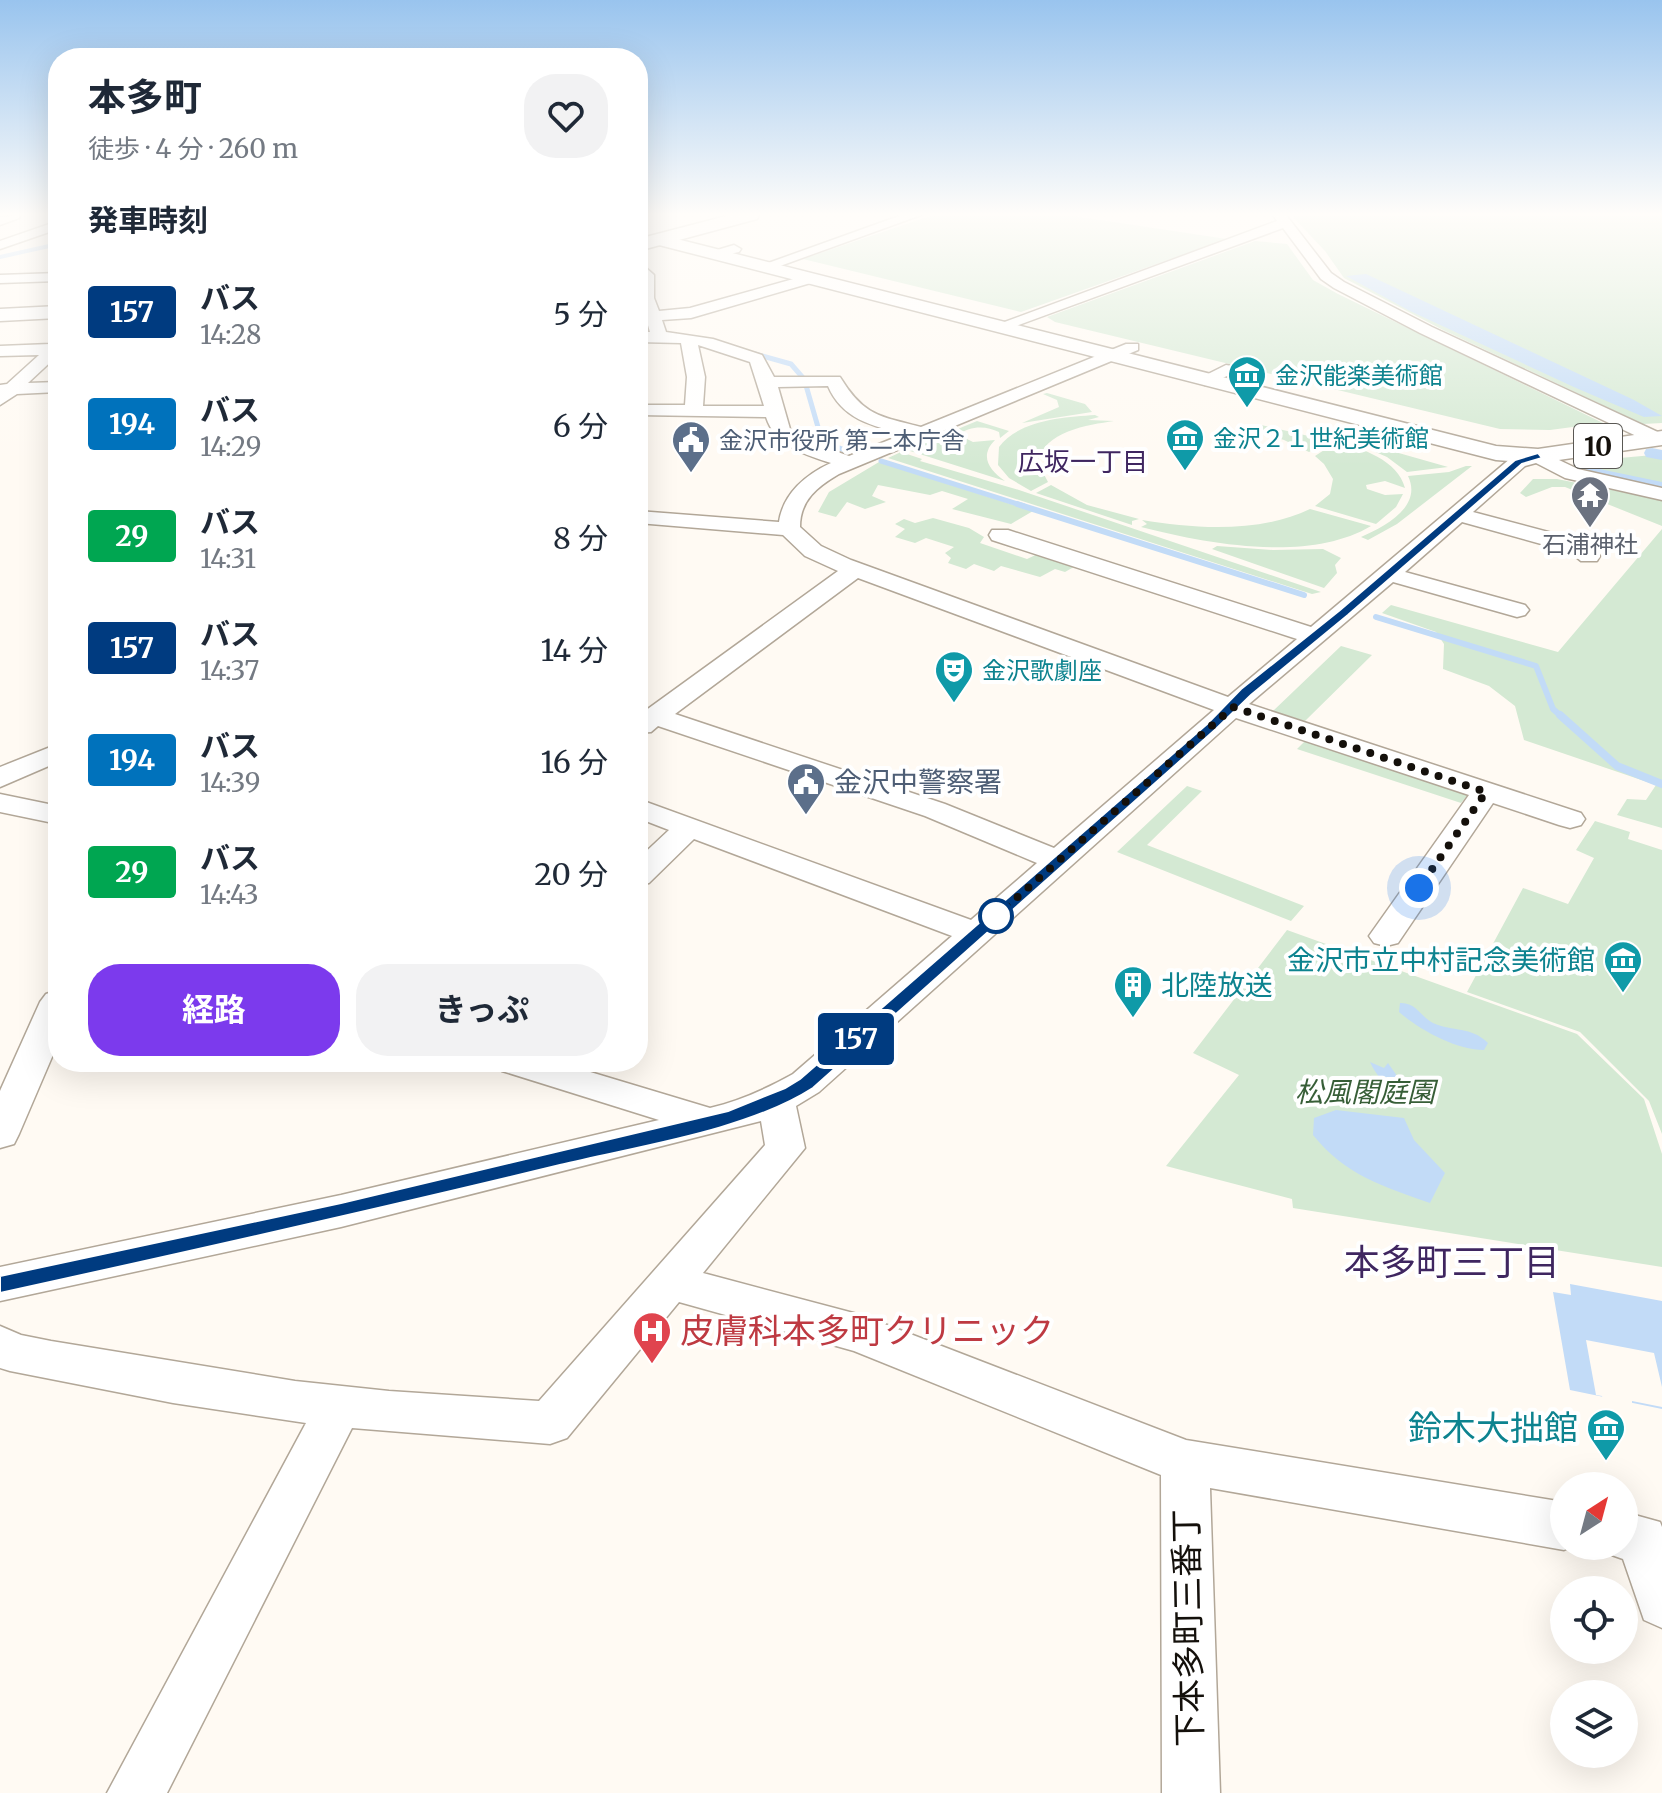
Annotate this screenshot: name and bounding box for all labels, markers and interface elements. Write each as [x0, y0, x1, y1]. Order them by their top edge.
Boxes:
text: 本多町 [88, 74, 202, 121]
button: heart [524, 74, 608, 158]
text: 徒歩 · 4 分 · 260 m [88, 132, 298, 165]
text: 発車時刻 [88, 201, 208, 239]
text: バス [200, 279, 260, 317]
text: 157 [110, 294, 154, 330]
text: 5 分 [553, 295, 608, 333]
text: 14:28 [200, 318, 262, 351]
museum icon: 金沢能楽美術館 [1226, 354, 1268, 409]
place label: 金沢能楽美術館 [1275, 360, 1443, 391]
text: バス [200, 391, 260, 429]
text: 194 [109, 406, 155, 442]
text: 6 分 [553, 407, 608, 445]
museum icon: 金沢２１世紀美術館 [1164, 417, 1206, 472]
public building icon: 金沢市役所 第二本庁舎 [670, 419, 712, 474]
place label: 金沢２１世紀美術館 [1213, 423, 1429, 454]
road number: 10 [1574, 424, 1622, 468]
place label: 金沢市役所 第二本庁舎 [719, 425, 965, 456]
text: 14:29 [200, 430, 262, 463]
district label: 広坂一丁目 [1018, 445, 1148, 478]
temple icon: 石浦神社 [1569, 474, 1611, 529]
text: バス [200, 503, 260, 541]
text: 29 [115, 518, 149, 554]
text: 8 分 [553, 519, 608, 557]
place label: 石浦神社 [1542, 529, 1638, 560]
text: 14:31 [200, 542, 256, 575]
text: バス [200, 615, 260, 653]
text: 157 [110, 630, 154, 666]
text: 14 分 [541, 631, 608, 669]
theatre icon: 金沢歌劇座 [933, 649, 975, 704]
text: 14:37 [200, 654, 259, 687]
place label: 金沢歌劇座 [982, 655, 1102, 686]
text: バス [200, 727, 260, 765]
text: 194 [109, 742, 155, 778]
text: 16 分 [540, 743, 608, 781]
public building icon: 金沢中警察署 [785, 761, 827, 816]
place label: 金沢中警察署 [834, 764, 1002, 800]
text: 14:39 [200, 766, 260, 799]
text: バス [200, 839, 260, 877]
text: 29 [115, 854, 149, 890]
text: 20 分 [534, 855, 608, 893]
your location [1399, 868, 1439, 908]
text: 14:43 [200, 878, 259, 911]
unlabelled marker [979, 899, 1013, 933]
museum icon: 金沢市立中村記念美術館 [1602, 939, 1644, 994]
place label: 金沢市立中村記念美術館 [1287, 942, 1595, 978]
button: 経路 [88, 964, 340, 1056]
button: きっぷ [356, 964, 608, 1056]
building icon: 北陸放送 [1112, 964, 1154, 1019]
place label: 北陸放送 [1161, 967, 1273, 1003]
line badge: 157 [810, 1013, 902, 1065]
text: 157 [834, 1021, 878, 1057]
park label: 松風閣庭園 [1295, 1074, 1439, 1110]
district label: 本多町三丁目 [1344, 1240, 1560, 1285]
hospital icon: 皮膚科本多町クリニック [631, 1310, 673, 1365]
place label: 皮膚科本多町クリニック [680, 1310, 1054, 1352]
place label: 鈴木大拙館 [1408, 1407, 1578, 1449]
museum icon: 鈴木大拙館 [1585, 1407, 1627, 1462]
north arrow [1550, 1472, 1638, 1560]
map controls [1550, 1472, 1638, 1768]
street label: 下本多町三番丁 [1165, 1509, 1211, 1747]
button: locate [1550, 1576, 1638, 1664]
button: layers [1550, 1680, 1638, 1768]

